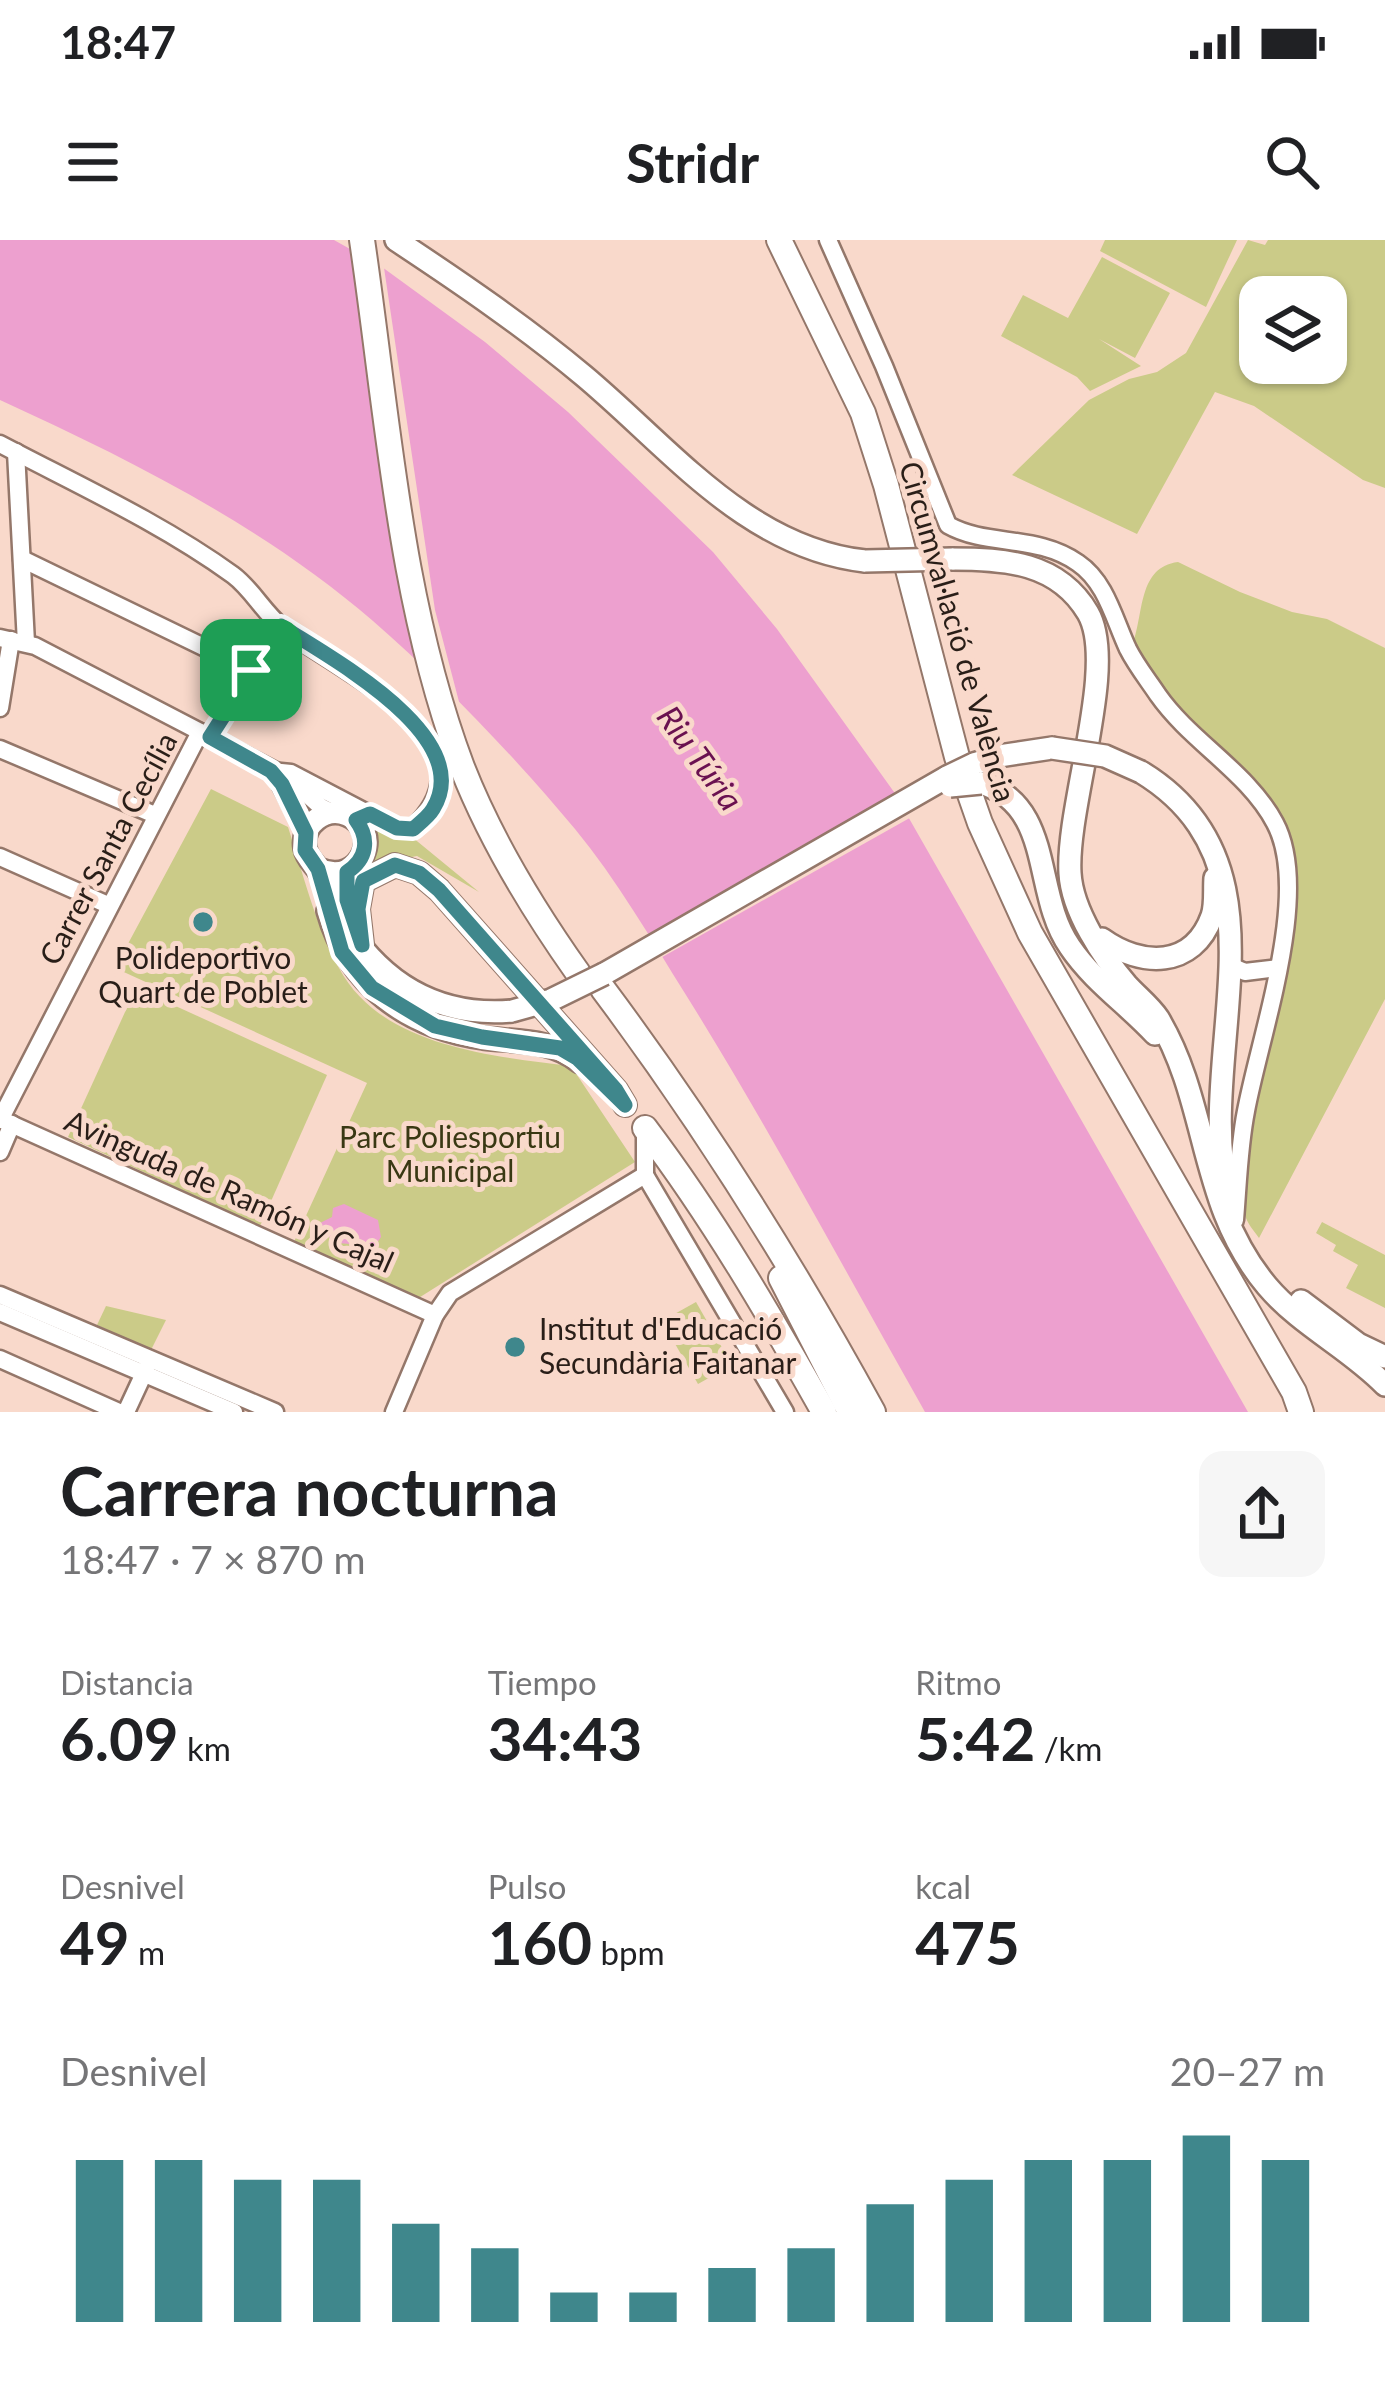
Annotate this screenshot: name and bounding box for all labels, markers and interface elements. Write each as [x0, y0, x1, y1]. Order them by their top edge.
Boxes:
text: 18:47 [60, 15, 176, 69]
icon: menu [60, 129, 126, 195]
icon: search [1259, 129, 1325, 195]
text: Stridr [626, 130, 759, 195]
map controls [1239, 276, 1347, 384]
button: layers [1239, 276, 1347, 384]
street label: Circumval·lació de València [893, 457, 1025, 806]
pin [200, 619, 302, 721]
icon: arrive [218, 637, 284, 703]
water label: Riu Túria [650, 697, 752, 817]
street label: Carrer Santa Cecília [31, 726, 184, 970]
marker: Polideportivo Quart de Poblet [190, 909, 216, 935]
place label: Polideportivo Quart de Poblet [98, 939, 308, 1009]
street label: Avinguda de Ramón y Cajal [60, 1101, 400, 1279]
park label: Parc Poliesportiu Municipal [339, 1118, 561, 1188]
place label: Institut d'Educació Secundària Faitanar [539, 1310, 796, 1380]
marker: Institut d'Educació Secundària Faitanar [502, 1334, 528, 1360]
text: Carrera nocturna [60, 1451, 558, 1530]
button: share [1199, 1451, 1325, 1577]
text: 18:47 · 7 × 870 m [60, 1536, 365, 1582]
text: Distancia [60, 1662, 194, 1702]
text: Tiempo [488, 1662, 597, 1702]
text: Ritmo [915, 1662, 1001, 1702]
text: 6.09 [60, 1702, 179, 1774]
text: 34:43 [488, 1702, 642, 1774]
text: 5:42 [915, 1702, 1035, 1774]
text: km [179, 1728, 231, 1768]
text: /km [1035, 1728, 1102, 1768]
text: Desnivel [60, 1866, 185, 1906]
text: Pulso [488, 1866, 567, 1906]
text: kcal [915, 1866, 971, 1906]
text: 49 [60, 1906, 130, 1978]
text: 160 [488, 1906, 592, 1978]
text: 475 [915, 1906, 1020, 1978]
text: m [130, 1932, 165, 1972]
text: bpm [592, 1932, 665, 1972]
text: Desnivel [60, 2048, 207, 2094]
text: 20–27 m [1170, 2048, 1325, 2094]

